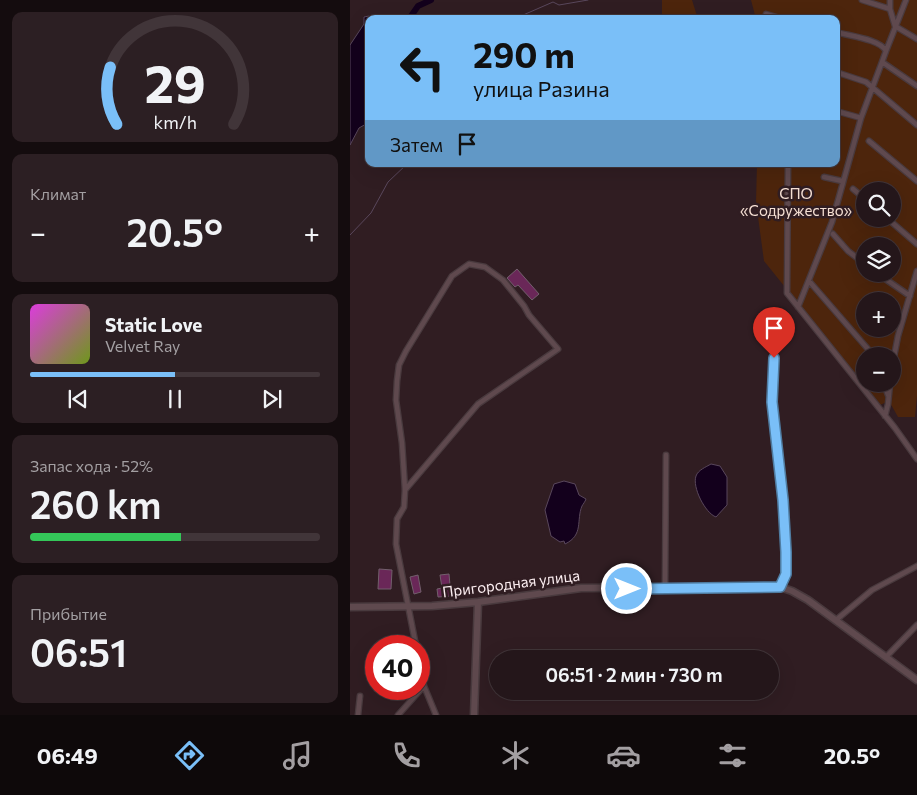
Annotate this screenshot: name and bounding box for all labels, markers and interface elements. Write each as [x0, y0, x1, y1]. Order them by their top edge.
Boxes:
text: 290 m [473, 32, 575, 75]
icon: left [390, 35, 455, 100]
text: 29 [144, 50, 206, 114]
text: улица Разина [473, 75, 610, 102]
text: km/h [153, 111, 197, 133]
icon: arrive [453, 130, 481, 158]
text: Затем [390, 133, 443, 156]
map controls [856, 182, 901, 392]
button: search [856, 182, 901, 227]
text: Климат [30, 184, 86, 203]
park label: СПО «Содружество» [740, 184, 852, 219]
text: 20.5° [127, 208, 223, 255]
text: − [30, 215, 46, 249]
text: + [304, 215, 320, 249]
button: layers [856, 237, 901, 282]
button: + [856, 292, 901, 337]
pin [753, 307, 795, 358]
text: Static Love [105, 313, 202, 336]
icon: arrive [760, 314, 788, 342]
text: Velvet Ray [105, 336, 180, 355]
button: − [856, 347, 901, 392]
icon: previous [64, 385, 92, 413]
icon: pause [161, 385, 189, 413]
icon: next [258, 385, 286, 413]
text: Запас хода · 52% [30, 456, 153, 475]
text: 260 km [30, 480, 161, 527]
position arrow [600, 562, 652, 614]
street label: Пригородная улица [441, 566, 581, 600]
text: Прибытие [30, 604, 107, 623]
text: 06:51 [30, 628, 127, 675]
speed limit sign: 40 [365, 635, 430, 700]
text: 06:51 · 2 мин · 730 m [546, 663, 722, 686]
icon: directions [172, 738, 207, 773]
icon: music [280, 738, 315, 773]
icon: phone [389, 738, 424, 773]
icon: climate [498, 738, 533, 773]
icon: car [606, 738, 641, 773]
icon: filters [715, 738, 750, 773]
text: 06:49 [37, 742, 98, 769]
text: 20.5° [824, 742, 880, 769]

